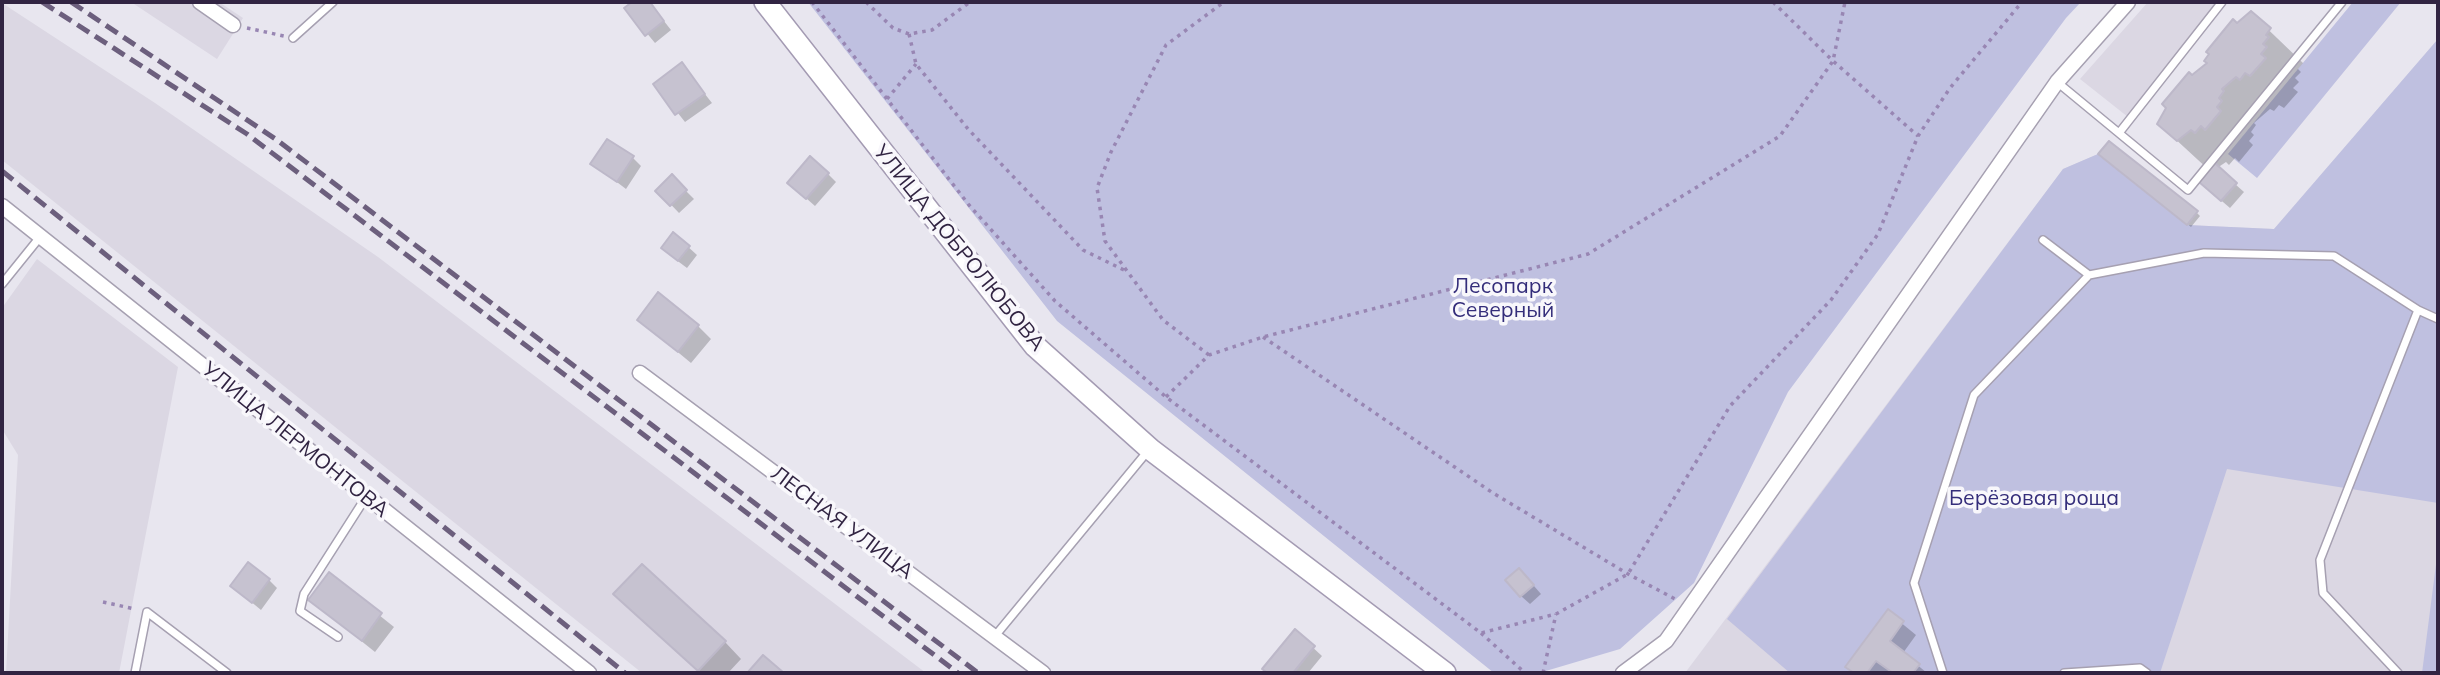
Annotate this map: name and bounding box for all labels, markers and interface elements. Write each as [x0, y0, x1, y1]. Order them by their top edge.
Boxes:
street label: УЛИЦА ДОБРОЛЮБОВА [868, 140, 1050, 356]
park label: Лесопарк Северный [1452, 274, 1554, 324]
street label: УЛИЦА ЛЕРМОНТОВА [196, 357, 394, 523]
street label: ЛЕСНАЯ УЛИЦА [766, 461, 918, 585]
park label: Берёзовая роща [1949, 486, 2119, 512]

